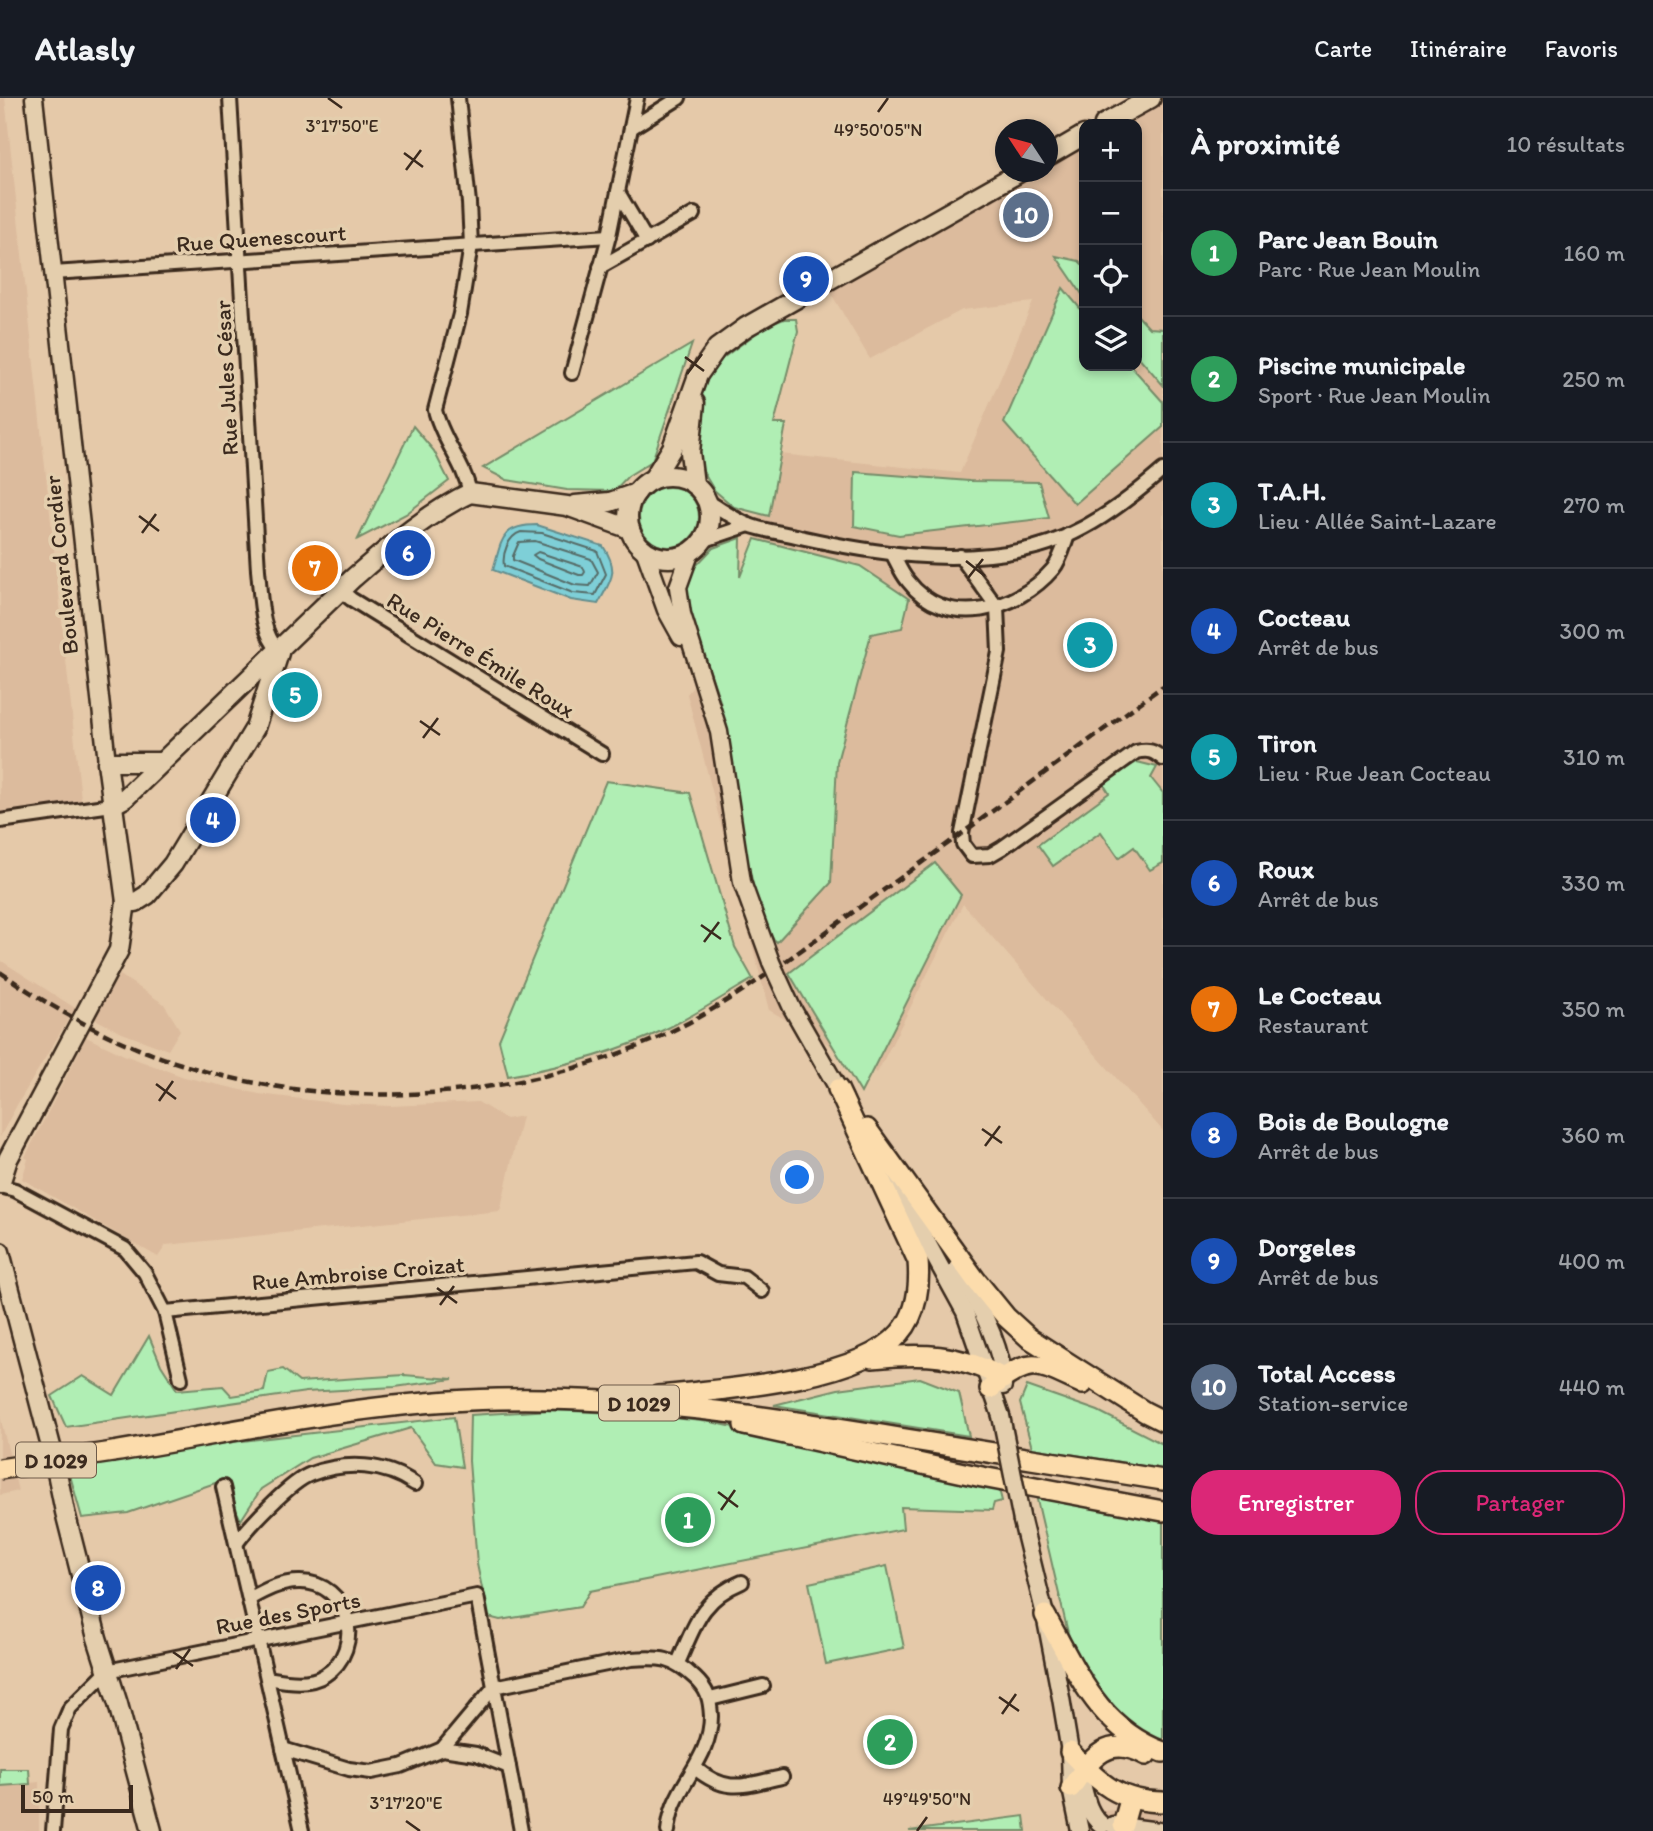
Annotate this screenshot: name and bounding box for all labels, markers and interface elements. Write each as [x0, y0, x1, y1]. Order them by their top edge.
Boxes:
text: Atlasly [35, 29, 135, 68]
text: Carte [1314, 34, 1372, 63]
text: Itinéraire [1410, 34, 1507, 63]
text: Favoris [1545, 34, 1618, 63]
text: 3°17'50"E [306, 115, 378, 137]
text: 49°50'05"N [834, 119, 922, 141]
north arrow [995, 119, 1058, 182]
map controls [1079, 119, 1142, 371]
button: + [1079, 119, 1142, 182]
text: À proximité [1191, 125, 1340, 162]
text: 10 résultats [1507, 130, 1625, 158]
button: − [1079, 182, 1142, 245]
pin: 10 [1003, 189, 1049, 241]
street label: Rue Quenescourt [175, 218, 347, 258]
text: Parc Jean Bouin [1258, 223, 1438, 255]
text: 1 [1209, 239, 1219, 267]
text: 160 m [1563, 239, 1625, 267]
button: locate [1079, 245, 1142, 308]
pin: 9 [783, 253, 829, 305]
text: Parc · Rue Jean Moulin [1258, 255, 1480, 283]
street label: Rue Jules César [208, 300, 244, 456]
button: layers [1079, 308, 1142, 371]
text: Piscine municipale [1258, 349, 1465, 381]
text: 2 [1208, 365, 1220, 393]
text: 250 m [1562, 365, 1625, 393]
text: Sport · Rue Jean Moulin [1258, 381, 1490, 409]
street label: Boulevard Cordier [38, 474, 84, 656]
text: T.A.H. [1258, 475, 1326, 507]
text: 3 [1208, 491, 1220, 519]
text: 270 m [1563, 491, 1625, 519]
text: Lieu · Allée Saint-Lazare [1258, 507, 1497, 535]
pin: 6 [385, 527, 431, 579]
pin: 7 [292, 542, 338, 594]
street label: Rue Pierre Émile Roux [382, 586, 580, 724]
text: Cocteau [1258, 601, 1350, 633]
text: 4 [1207, 617, 1221, 645]
text: 300 m [1560, 617, 1625, 645]
pin: 3 [1067, 619, 1113, 671]
text: Arrêt de bus [1258, 633, 1379, 661]
pin: 5 [272, 669, 318, 721]
text: Tiron [1258, 727, 1317, 759]
text: 5 [1208, 743, 1220, 771]
text: 310 m [1563, 743, 1625, 771]
text: Lieu · Rue Jean Cocteau [1258, 759, 1491, 787]
pin: 4 [190, 794, 236, 846]
text: Roux [1258, 853, 1314, 885]
text: 6 [1208, 869, 1220, 897]
text: 330 m [1561, 869, 1625, 897]
text: Arrêt de bus [1258, 885, 1379, 913]
text: Le Cocteau [1258, 979, 1382, 1011]
text: 7 [1208, 995, 1220, 1023]
text: 350 m [1562, 995, 1625, 1023]
text: Restaurant [1258, 1011, 1368, 1039]
text: Bois de Boulogne [1258, 1105, 1449, 1137]
text: 8 [1208, 1121, 1220, 1149]
text: 360 m [1562, 1121, 1625, 1149]
text: Arrêt de bus [1258, 1137, 1379, 1165]
your location [780, 1160, 814, 1194]
text: Dorgeles [1258, 1231, 1356, 1263]
text: 9 [1208, 1247, 1220, 1275]
text: 400 m [1558, 1247, 1625, 1275]
street label: Rue Ambroise Croizat [250, 1250, 466, 1296]
text: Arrêt de bus [1258, 1263, 1379, 1291]
text: Total Access [1258, 1357, 1396, 1389]
text: 10 [1202, 1373, 1226, 1401]
text: 440 m [1559, 1373, 1625, 1401]
road number: D 1029 [599, 1386, 679, 1420]
text: Station-service [1258, 1389, 1408, 1417]
road number: D 1029 [16, 1442, 96, 1478]
button: Enregistrer [1191, 1470, 1401, 1535]
button: Partager [1415, 1470, 1625, 1535]
pin: 1 [665, 1494, 711, 1546]
pin: 8 [75, 1562, 121, 1614]
street label: Rue des Sports [213, 1585, 363, 1641]
pin: 2 [867, 1716, 913, 1768]
scale bar [21, 1782, 133, 1814]
text: 50 m [32, 1785, 74, 1808]
text: 49°49'50"N [883, 1788, 971, 1810]
text: 3°17'20"E [370, 1792, 442, 1814]

